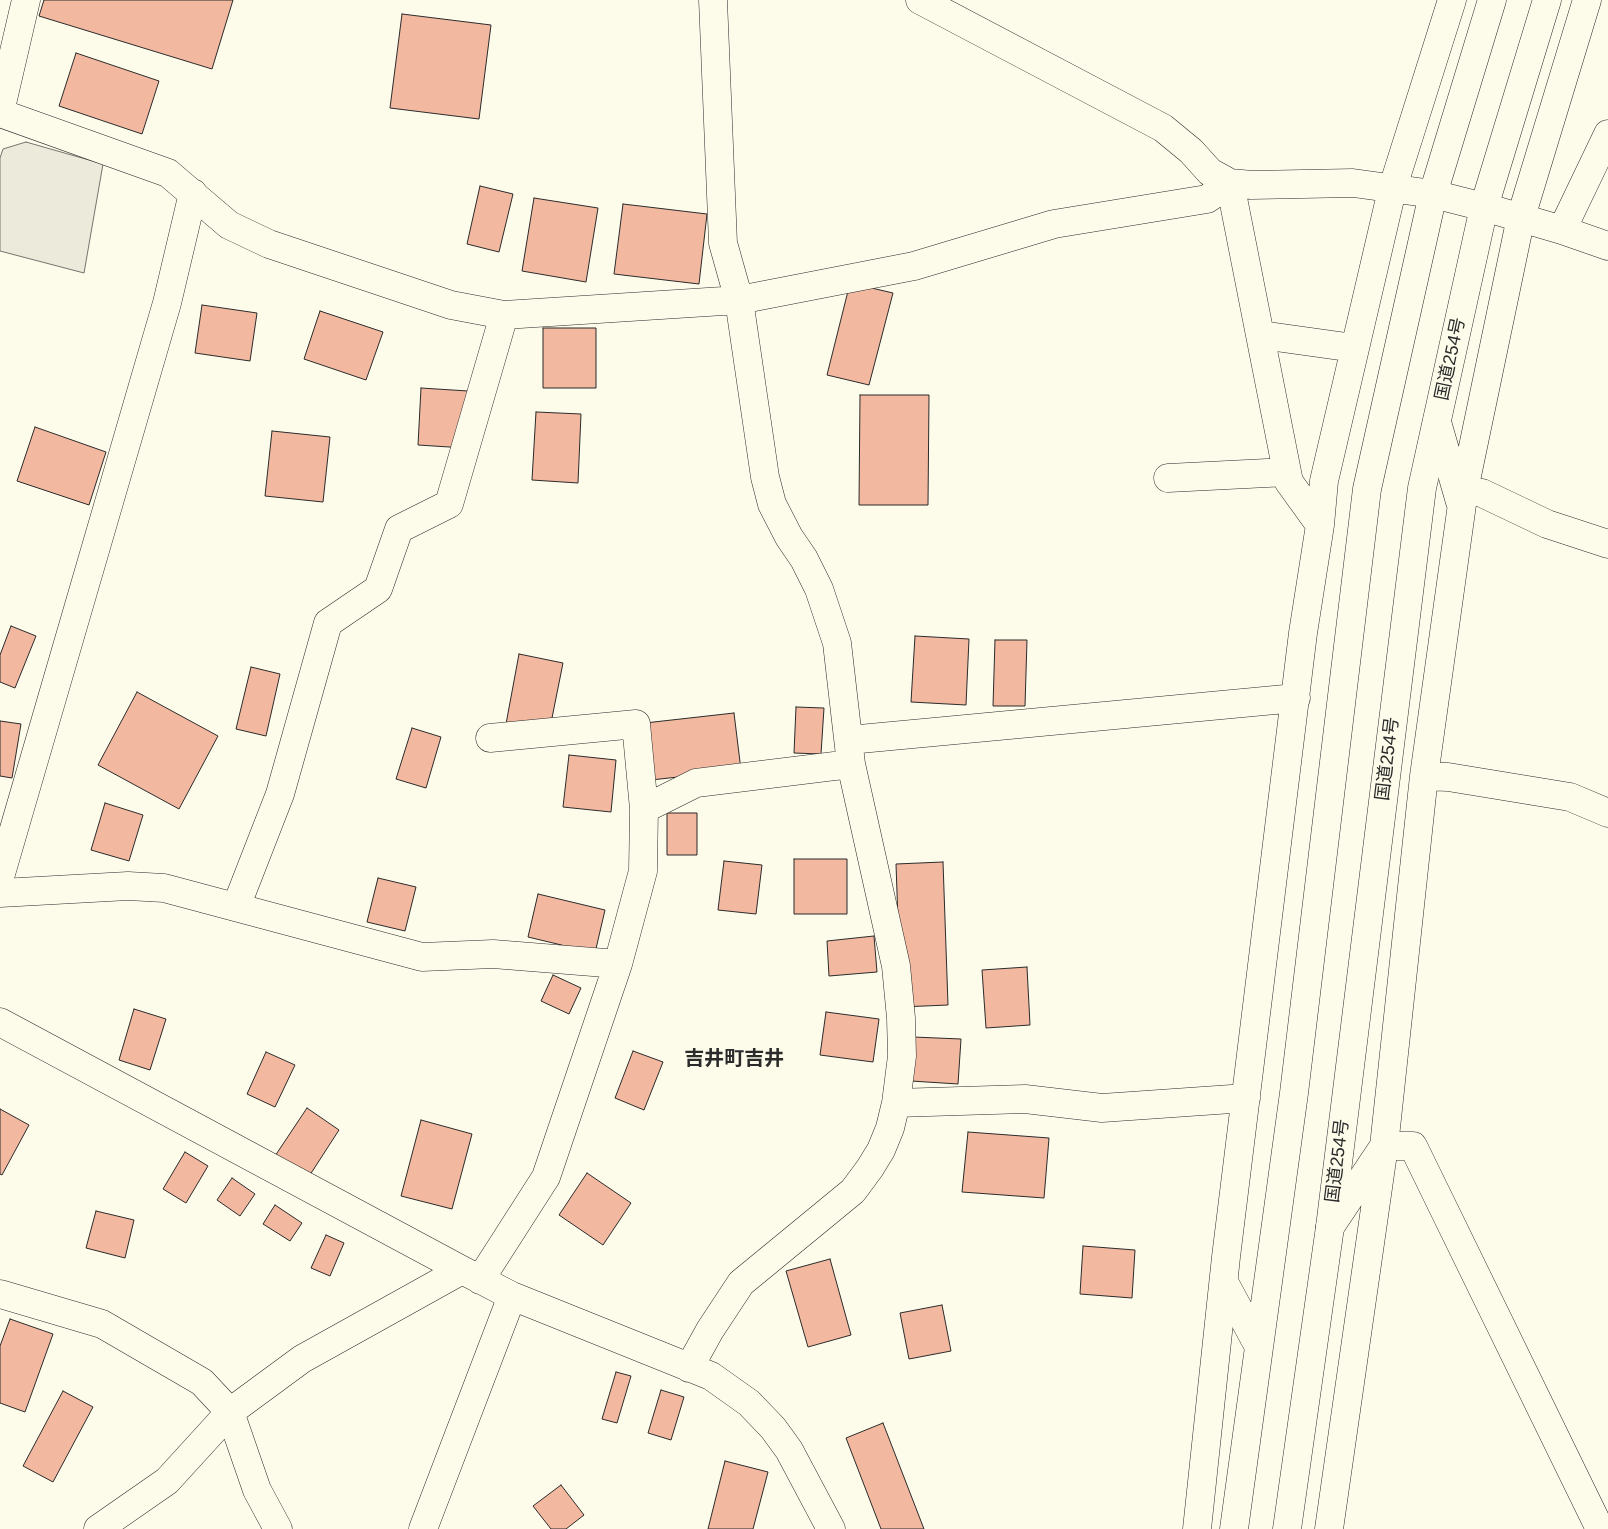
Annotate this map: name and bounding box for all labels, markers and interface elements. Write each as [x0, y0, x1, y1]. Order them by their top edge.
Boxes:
street label: 国道254号 [1432, 316, 1470, 402]
street label: 国道254号 [1372, 716, 1404, 802]
district label: 吉井町吉井 [684, 1047, 784, 1071]
street label: 国道254号 [1322, 1118, 1354, 1204]

